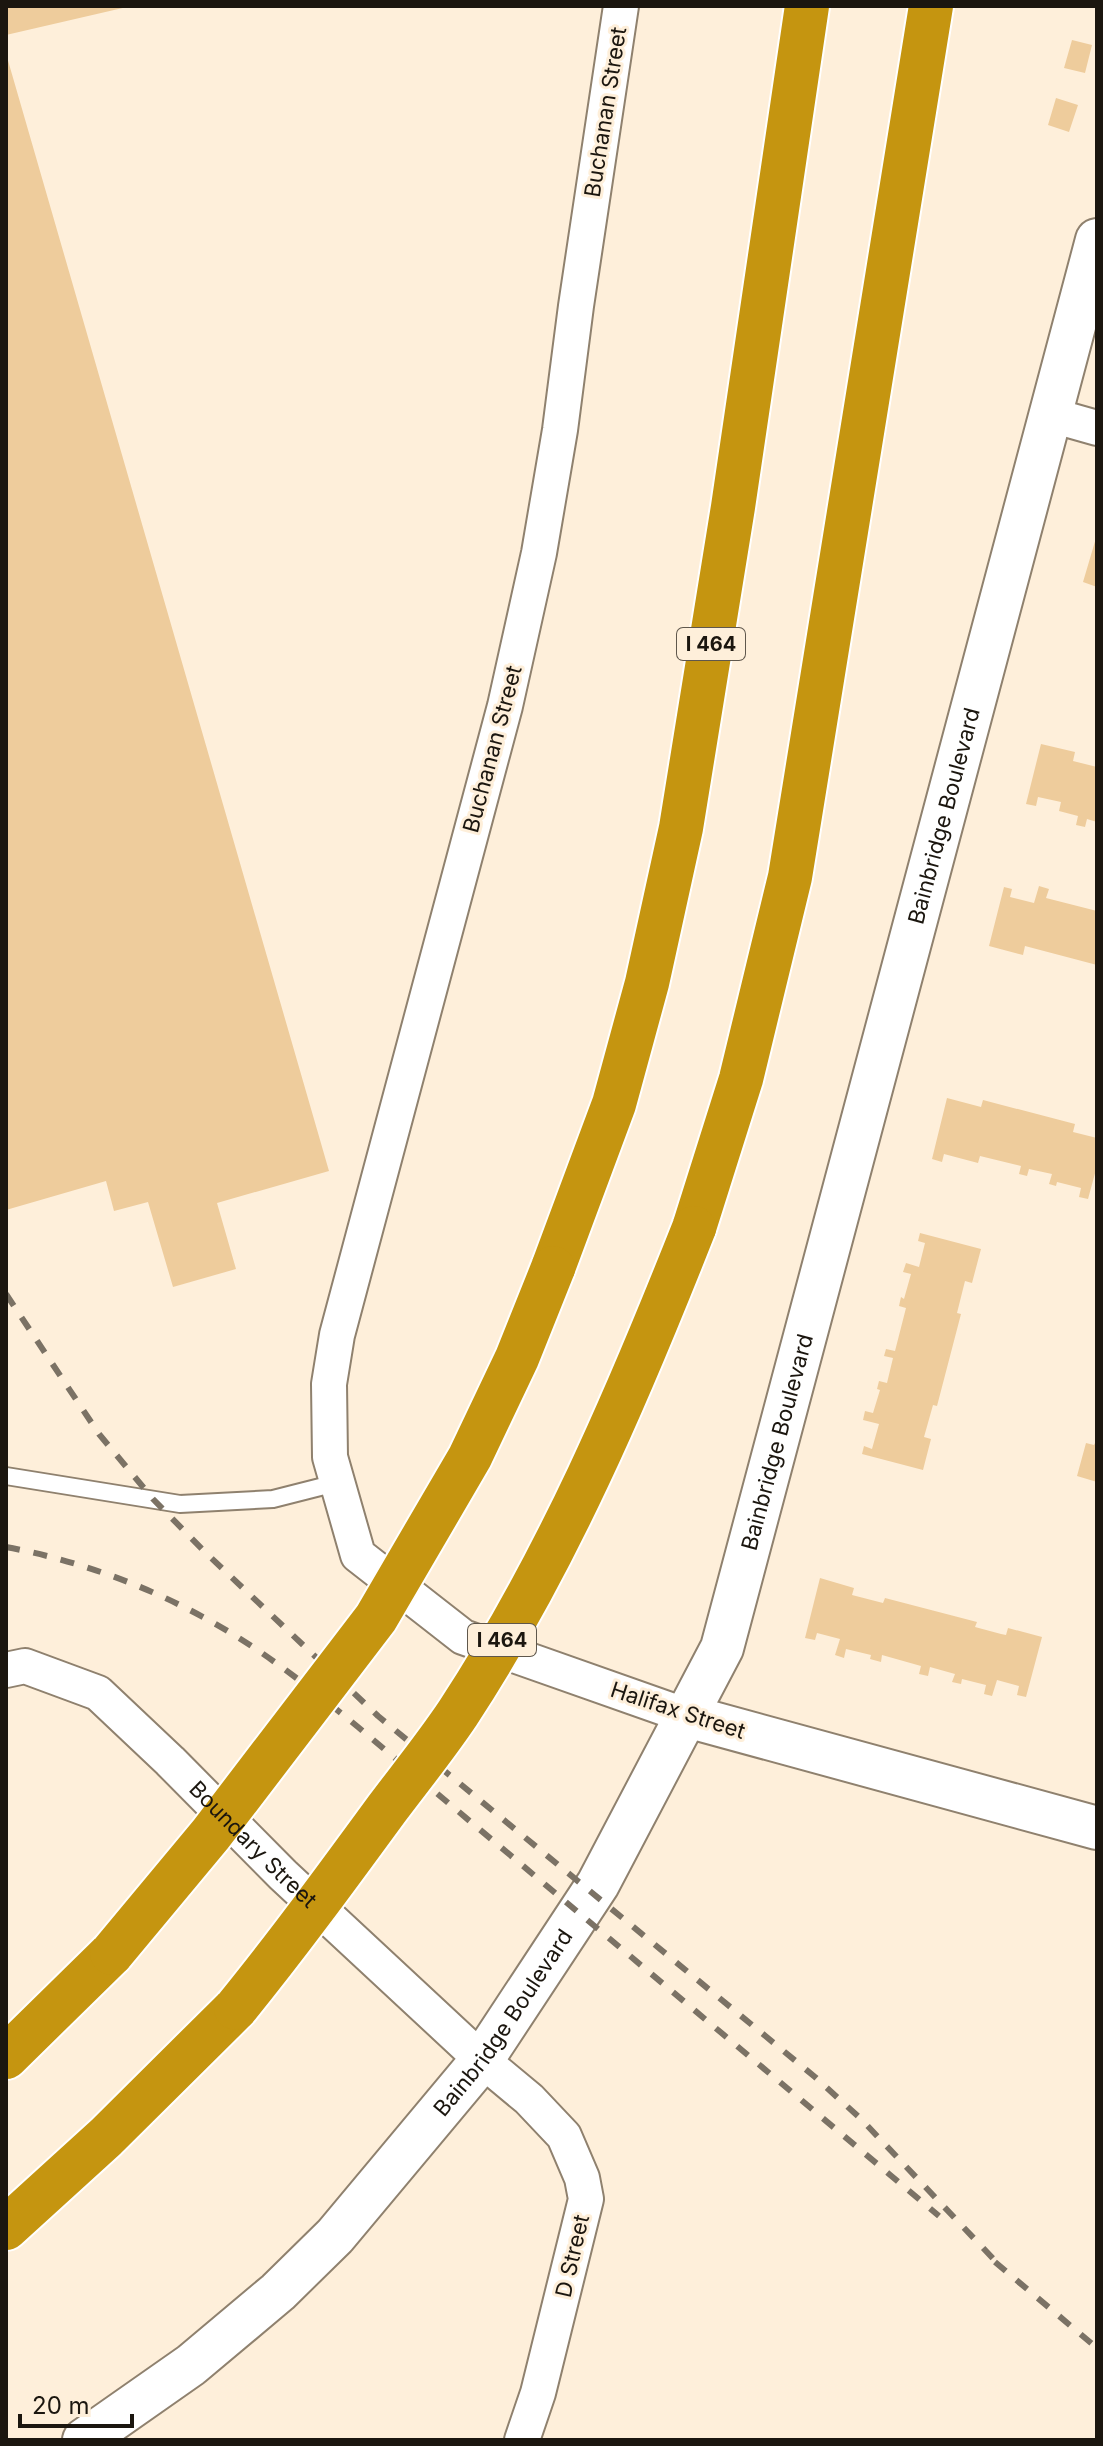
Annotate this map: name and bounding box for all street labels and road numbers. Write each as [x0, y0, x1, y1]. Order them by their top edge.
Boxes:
street label: Buchanan Street [579, 25, 631, 199]
road number: I 464 [677, 628, 745, 660]
street label: Buchanan Street [457, 663, 527, 835]
street label: Bainbridge Boulevard [902, 705, 985, 927]
street label: Bainbridge Boulevard [736, 1331, 818, 1553]
road number: I 464 [468, 1624, 536, 1656]
street label: Halifax Street [608, 1676, 748, 1744]
street label: Boundary Street [184, 1776, 322, 1913]
street label: Bainbridge Boulevard [428, 1924, 578, 2121]
street label: D Street [550, 2212, 594, 2300]

